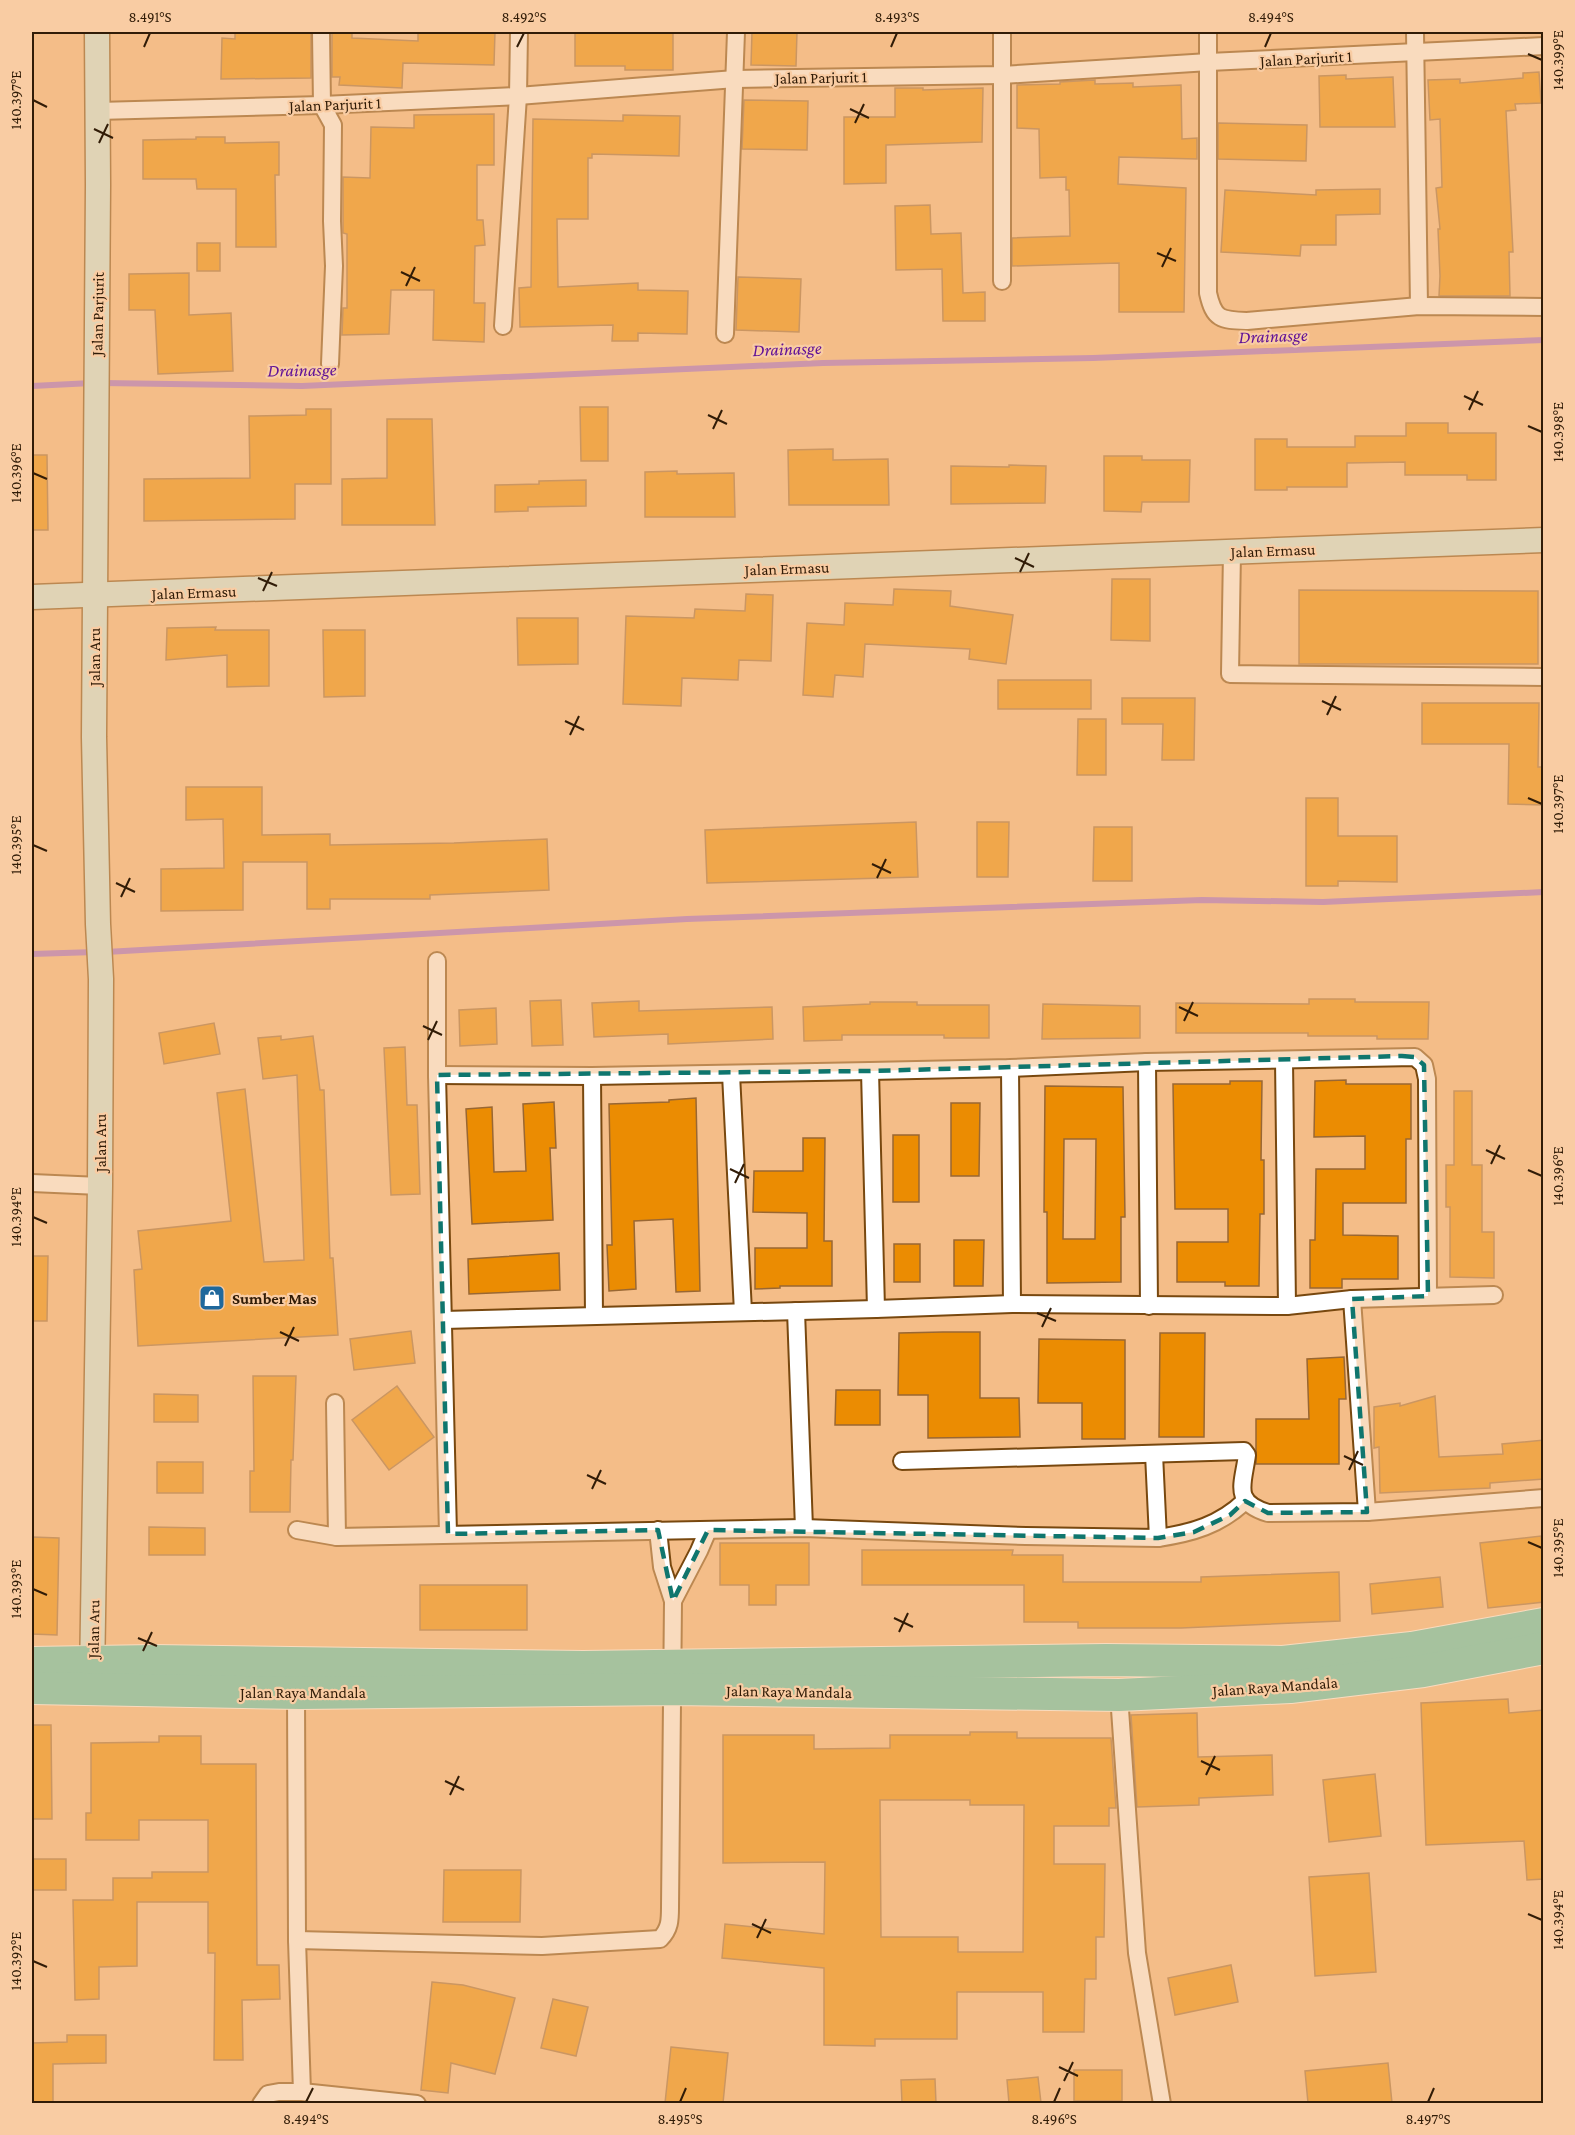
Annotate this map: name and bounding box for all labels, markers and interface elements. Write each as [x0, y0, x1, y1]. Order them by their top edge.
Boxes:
text: 8.491°S [128, 9, 172, 25]
text: 8.492°S [501, 9, 547, 25]
text: 8.493°S [874, 9, 920, 25]
text: 8.494°S [1248, 9, 1294, 25]
text: 140.399°E [1550, 30, 1566, 90]
street label: Jalan Parjurit 1 [1258, 48, 1353, 71]
street label: Jalan Parjurit 1 [773, 68, 867, 88]
text: 140.397°E [8, 71, 24, 129]
street label: Jalan Parjurit 1 [287, 94, 381, 116]
street label: Jalan Parjurit [88, 271, 108, 358]
water label: Drainasge [1238, 325, 1308, 347]
water label: Drainasge [752, 338, 822, 360]
water label: Drainasge [267, 359, 337, 381]
text: 140.398°E [1550, 402, 1566, 462]
text: 140.396°E [8, 443, 24, 503]
street label: Jalan Ermasu [1228, 541, 1316, 562]
street label: Jalan Ermasu [742, 559, 830, 580]
street label: Jalan Ermasu [149, 583, 237, 604]
street label: Jalan Aru [86, 627, 104, 688]
text: 140.397°E [1550, 775, 1566, 833]
text: 140.395°E [8, 815, 24, 875]
street label: Jalan Aru [92, 1113, 110, 1174]
text: 140.396°E [1550, 1146, 1566, 1206]
text: 140.394°E [8, 1187, 24, 1247]
shop icon: Sumber Mas [197, 1283, 227, 1313]
place label: Sumber Mas [232, 1290, 317, 1307]
text: 140.395°E [1550, 1518, 1566, 1578]
text: 140.393°E [8, 1559, 24, 1619]
street label: Jalan Aru [84, 1599, 104, 1660]
street label: Jalan Raya Mandala [1210, 1674, 1339, 1701]
street label: Jalan Raya Mandala [724, 1682, 853, 1702]
street label: Jalan Raya Mandala [238, 1684, 367, 1702]
text: 140.394°E [1550, 1890, 1566, 1950]
text: 140.392°E [8, 1932, 24, 1990]
text: 8.494°S [283, 2111, 329, 2127]
text: 8.495°S [657, 2111, 703, 2127]
text: 8.496°S [1031, 2111, 1077, 2127]
text: 8.497°S [1405, 2111, 1451, 2127]

